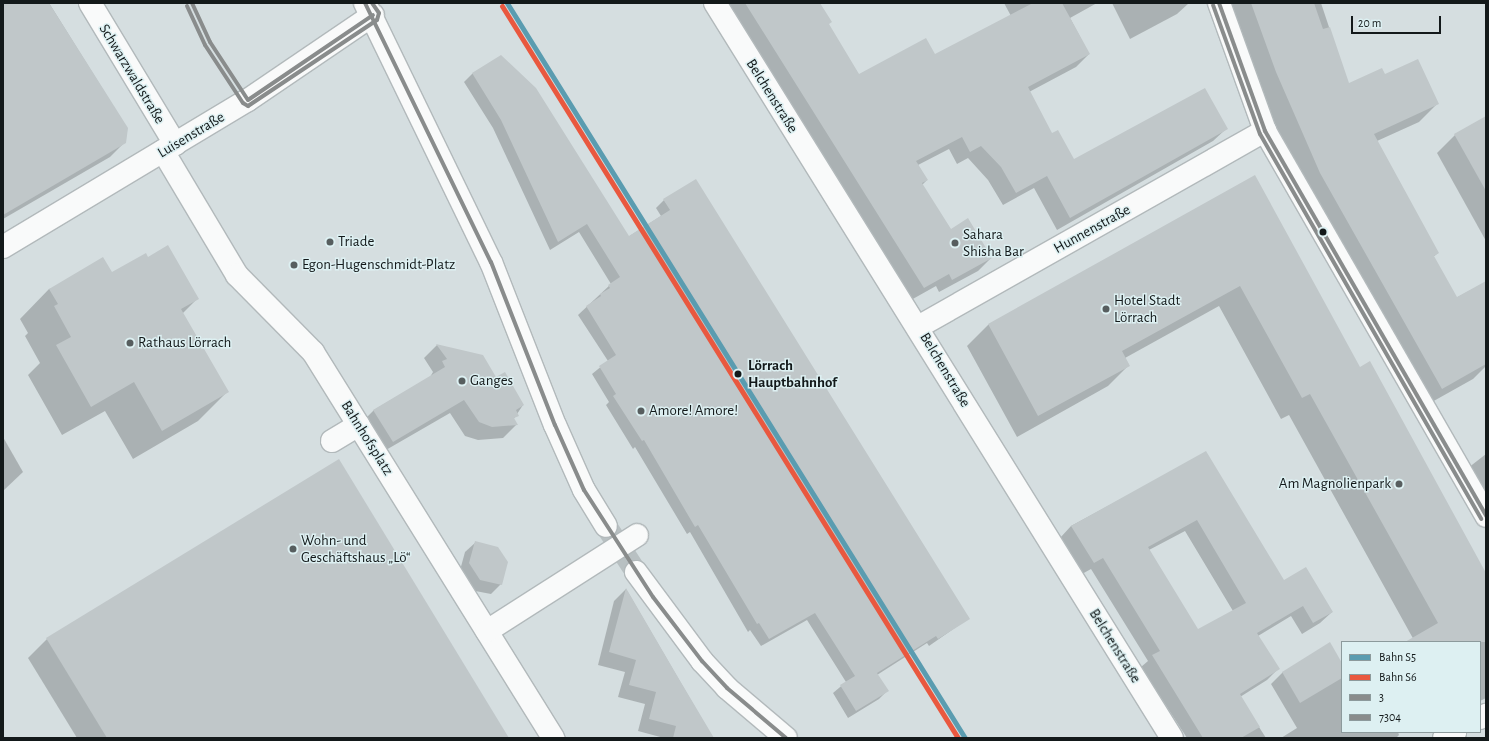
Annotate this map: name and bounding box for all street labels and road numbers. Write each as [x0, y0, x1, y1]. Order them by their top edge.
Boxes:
street label: Schwarzwaldstraße [95, 21, 169, 127]
street label: Belchenstraße [742, 56, 802, 136]
street label: Luisenstraße [154, 108, 228, 162]
street label: Hunnenstraße [1051, 201, 1133, 257]
street label: Belchenstraße [916, 329, 974, 411]
street label: Bahnhofsplatz [337, 397, 397, 479]
street label: Belchenstraße [1085, 606, 1145, 686]

